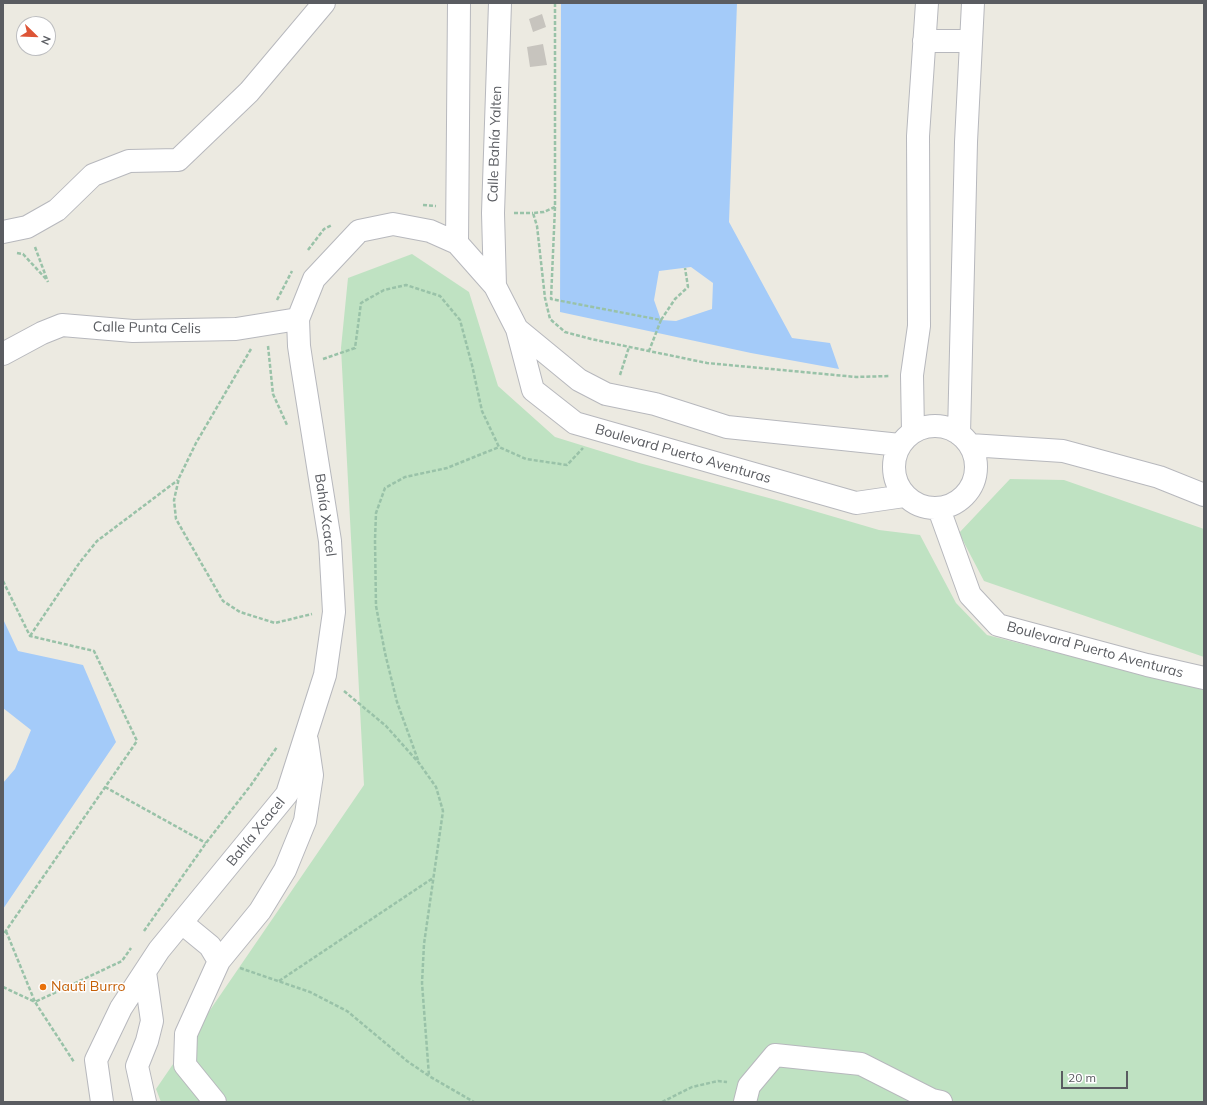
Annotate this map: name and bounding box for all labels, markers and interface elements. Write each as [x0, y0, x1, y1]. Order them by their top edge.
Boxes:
north arrow [16, 16, 56, 56]
text: N [38, 34, 54, 47]
street label: Calle Bahía Yalten [485, 85, 505, 203]
street label: Calle Punta Celis [93, 319, 201, 337]
street label: Boulevard Puerto Aventuras [593, 421, 773, 487]
street label: Bahía Xcacel [311, 472, 339, 558]
street label: Boulevard Puerto Aventuras [1005, 618, 1185, 682]
street label: Bahía Xcacel [223, 794, 289, 870]
place label: Nauti Burro [51, 979, 125, 995]
marker: Nauti Burro [38, 982, 48, 992]
scale bar [1063, 1063, 1130, 1089]
text: 20 m [1068, 1070, 1096, 1085]

